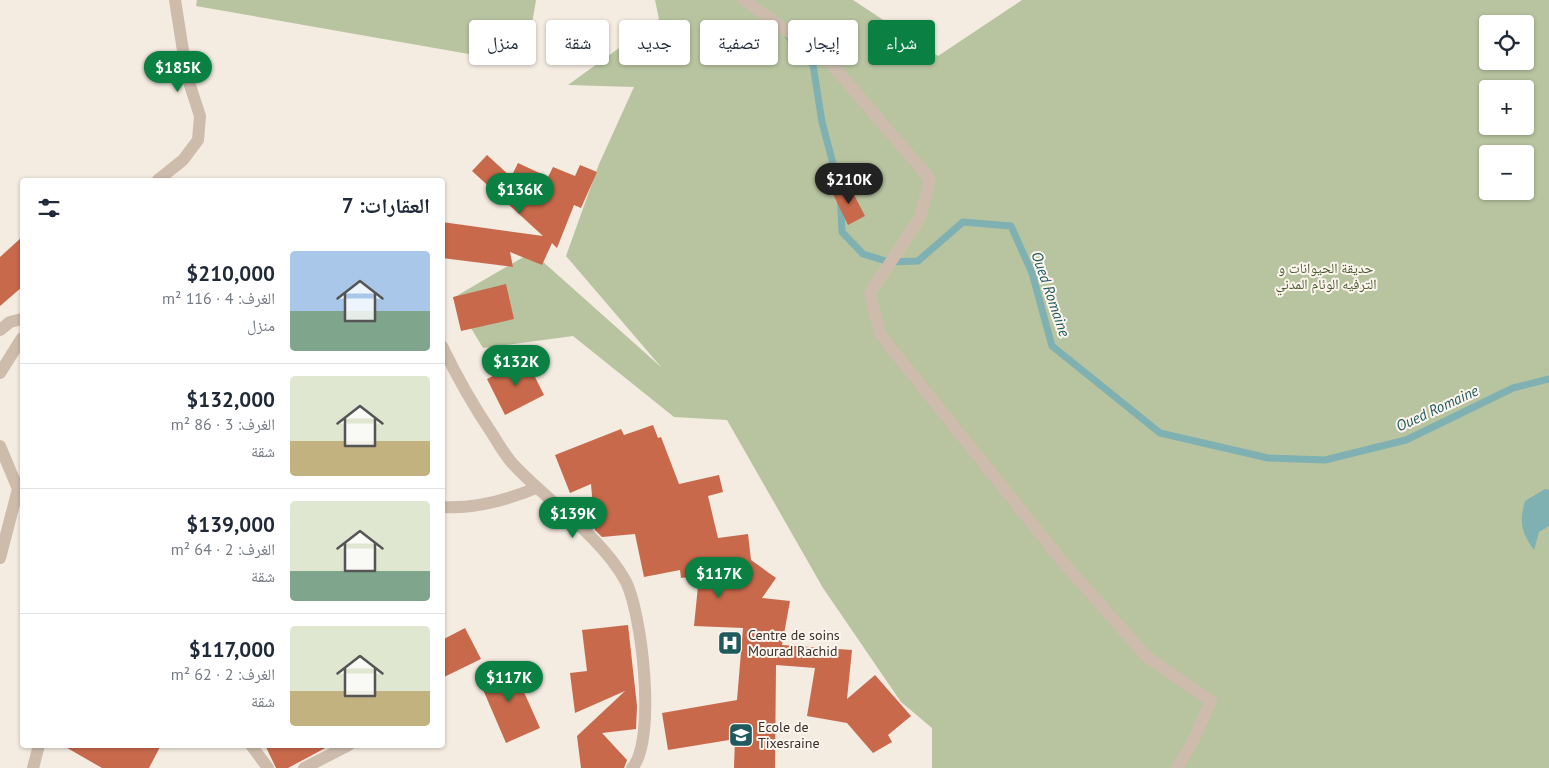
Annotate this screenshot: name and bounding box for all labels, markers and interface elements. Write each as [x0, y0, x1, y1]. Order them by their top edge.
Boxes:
map controls [1479, 15, 1534, 200]
button: locate [1479, 15, 1534, 70]
chip: منزل [469, 20, 536, 65]
chip: شقة [546, 20, 609, 65]
chip: جديد [619, 20, 690, 65]
chip: تصفية [700, 20, 778, 65]
chip: إيجار [788, 20, 858, 65]
chip: شراء [868, 20, 935, 65]
pin: $185K [143, 51, 213, 93]
text: $185K [155, 57, 201, 77]
button: + [1479, 80, 1534, 135]
button: − [1479, 145, 1534, 200]
pin: $210K [814, 162, 884, 205]
text: $210K [826, 169, 872, 189]
pin: $136K [485, 172, 555, 215]
text: $136K [497, 179, 543, 199]
text: العقارات: 7 [342, 192, 430, 219]
icon: filters [35, 194, 63, 222]
water label: Oued Romaine [1028, 249, 1074, 339]
park label: حديقة الحيوانات و الترفيه الوئام المدني [1276, 259, 1377, 296]
text: $210,000 [186, 260, 275, 287]
icon: home [330, 271, 390, 331]
text: الغرف: 4 · 116 m² [162, 288, 275, 308]
text: منزل [247, 315, 275, 335]
pin: $132K [481, 344, 551, 387]
text: $132K [493, 351, 539, 371]
water label: Oued Romaine [1393, 381, 1481, 435]
text: $132,000 [186, 386, 275, 413]
icon: home [330, 396, 390, 456]
text: الغرف: 3 · 86 m² [171, 414, 275, 434]
text: شقة [251, 441, 275, 461]
pin: $139K [538, 496, 608, 539]
text: $139K [550, 503, 596, 523]
text: $139,000 [186, 511, 275, 538]
icon: home [330, 521, 390, 581]
text: الغرف: 2 · 64 m² [171, 539, 275, 559]
pin: $117K [684, 556, 754, 599]
text: $117K [696, 563, 742, 583]
text: شقة [251, 566, 275, 586]
place label: Centre de soins Mourad Rachid [748, 626, 840, 660]
hospital icon: Centre de soins Mourad Rachid [717, 630, 743, 656]
text: $117,000 [189, 636, 275, 663]
icon: home [330, 646, 390, 706]
pin: $117K [474, 660, 544, 703]
text: الغرف: 2 · 62 m² [171, 664, 275, 684]
text: $117K [486, 667, 532, 687]
text: شقة [251, 691, 275, 711]
place label: Ecole de Tixesraine [758, 718, 820, 752]
school or university icon: Ecole de Tixesraine [728, 722, 754, 748]

